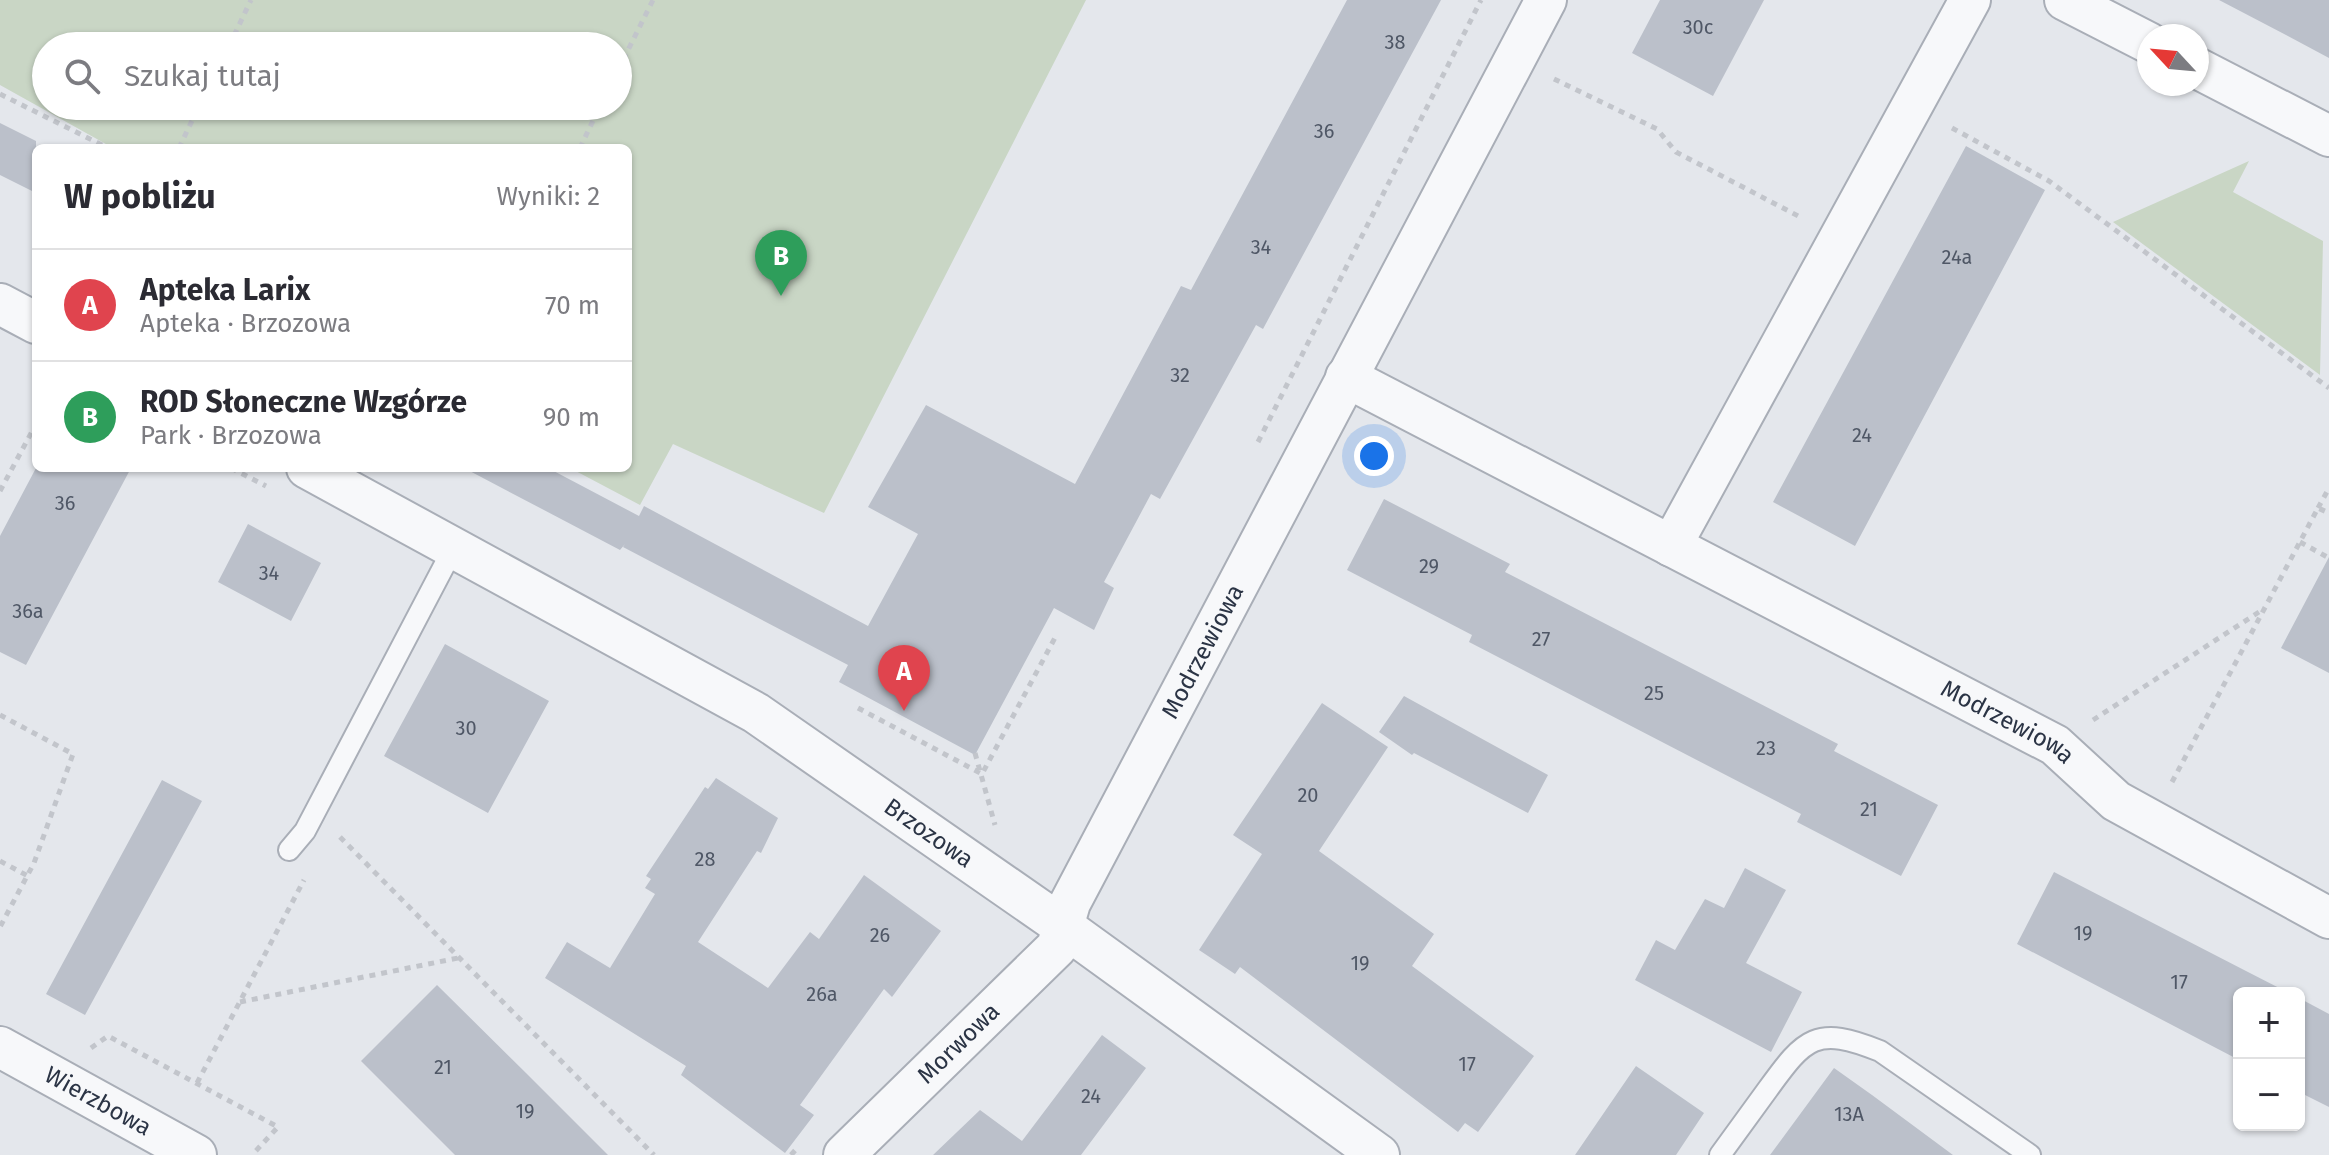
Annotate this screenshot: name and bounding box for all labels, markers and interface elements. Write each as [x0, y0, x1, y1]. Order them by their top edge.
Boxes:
house number: 30c [1683, 15, 1713, 39]
north arrow [2137, 24, 2209, 96]
house number: 38 [1385, 30, 1406, 54]
search box [32, 32, 632, 120]
icon: search [60, 54, 104, 98]
text: Szukaj tutaj [124, 58, 281, 94]
house number: 36 [1314, 119, 1334, 143]
text: W pobliżu [64, 176, 216, 217]
text: Wyniki: 2 [497, 181, 600, 212]
pin: B [755, 230, 807, 296]
house number: 34 [1251, 235, 1272, 259]
house number: 24a [1942, 245, 1972, 269]
text: Apteka Larix [140, 272, 310, 308]
text: A [82, 290, 98, 321]
text: 70 m [545, 290, 600, 321]
text: Apteka · Brzozowa [140, 308, 351, 339]
house number: 32 [1170, 363, 1190, 387]
text: ROD Słoneczne Wzgórze [140, 384, 467, 420]
text: B [82, 402, 98, 433]
text: 90 m [543, 402, 600, 433]
text: Park · Brzozowa [140, 420, 322, 451]
house number: 24 [1852, 423, 1872, 447]
your location [1354, 436, 1394, 476]
house number: 36 [55, 491, 75, 515]
house number: 29 [1419, 554, 1439, 578]
house number: 34 [259, 561, 280, 585]
street label: Modrzewiowa [1156, 580, 1249, 723]
house number: 36a [12, 599, 44, 623]
house number: 27 [1532, 627, 1550, 651]
pin: A [878, 645, 930, 711]
street label: Modrzewiowa [1936, 674, 2080, 769]
house number: 25 [1644, 681, 1664, 705]
house number: 30 [455, 716, 477, 740]
house number: 23 [1756, 736, 1776, 760]
house number: 20 [1297, 783, 1319, 807]
street label: Brzozowa [879, 792, 979, 874]
house number: 21 [1860, 797, 1878, 821]
house number: 28 [695, 847, 715, 871]
house number: 19 [2073, 921, 2093, 945]
house number: 26 [870, 923, 890, 947]
house number: 19 [1350, 951, 1370, 975]
house number: 17 [2170, 970, 2188, 994]
house number: 26a [806, 982, 838, 1006]
map controls [2233, 987, 2305, 1131]
button: + [2233, 987, 2305, 1059]
street label: Morwowa [912, 997, 1005, 1089]
house number: 17 [1458, 1052, 1476, 1076]
house number: 21 [434, 1055, 452, 1079]
button: − [2233, 1059, 2305, 1131]
street label: Wierzbowa [40, 1060, 156, 1142]
house number: 24 [1081, 1084, 1101, 1108]
house number: 19 [515, 1099, 535, 1123]
house number: 13A [1834, 1102, 1865, 1126]

